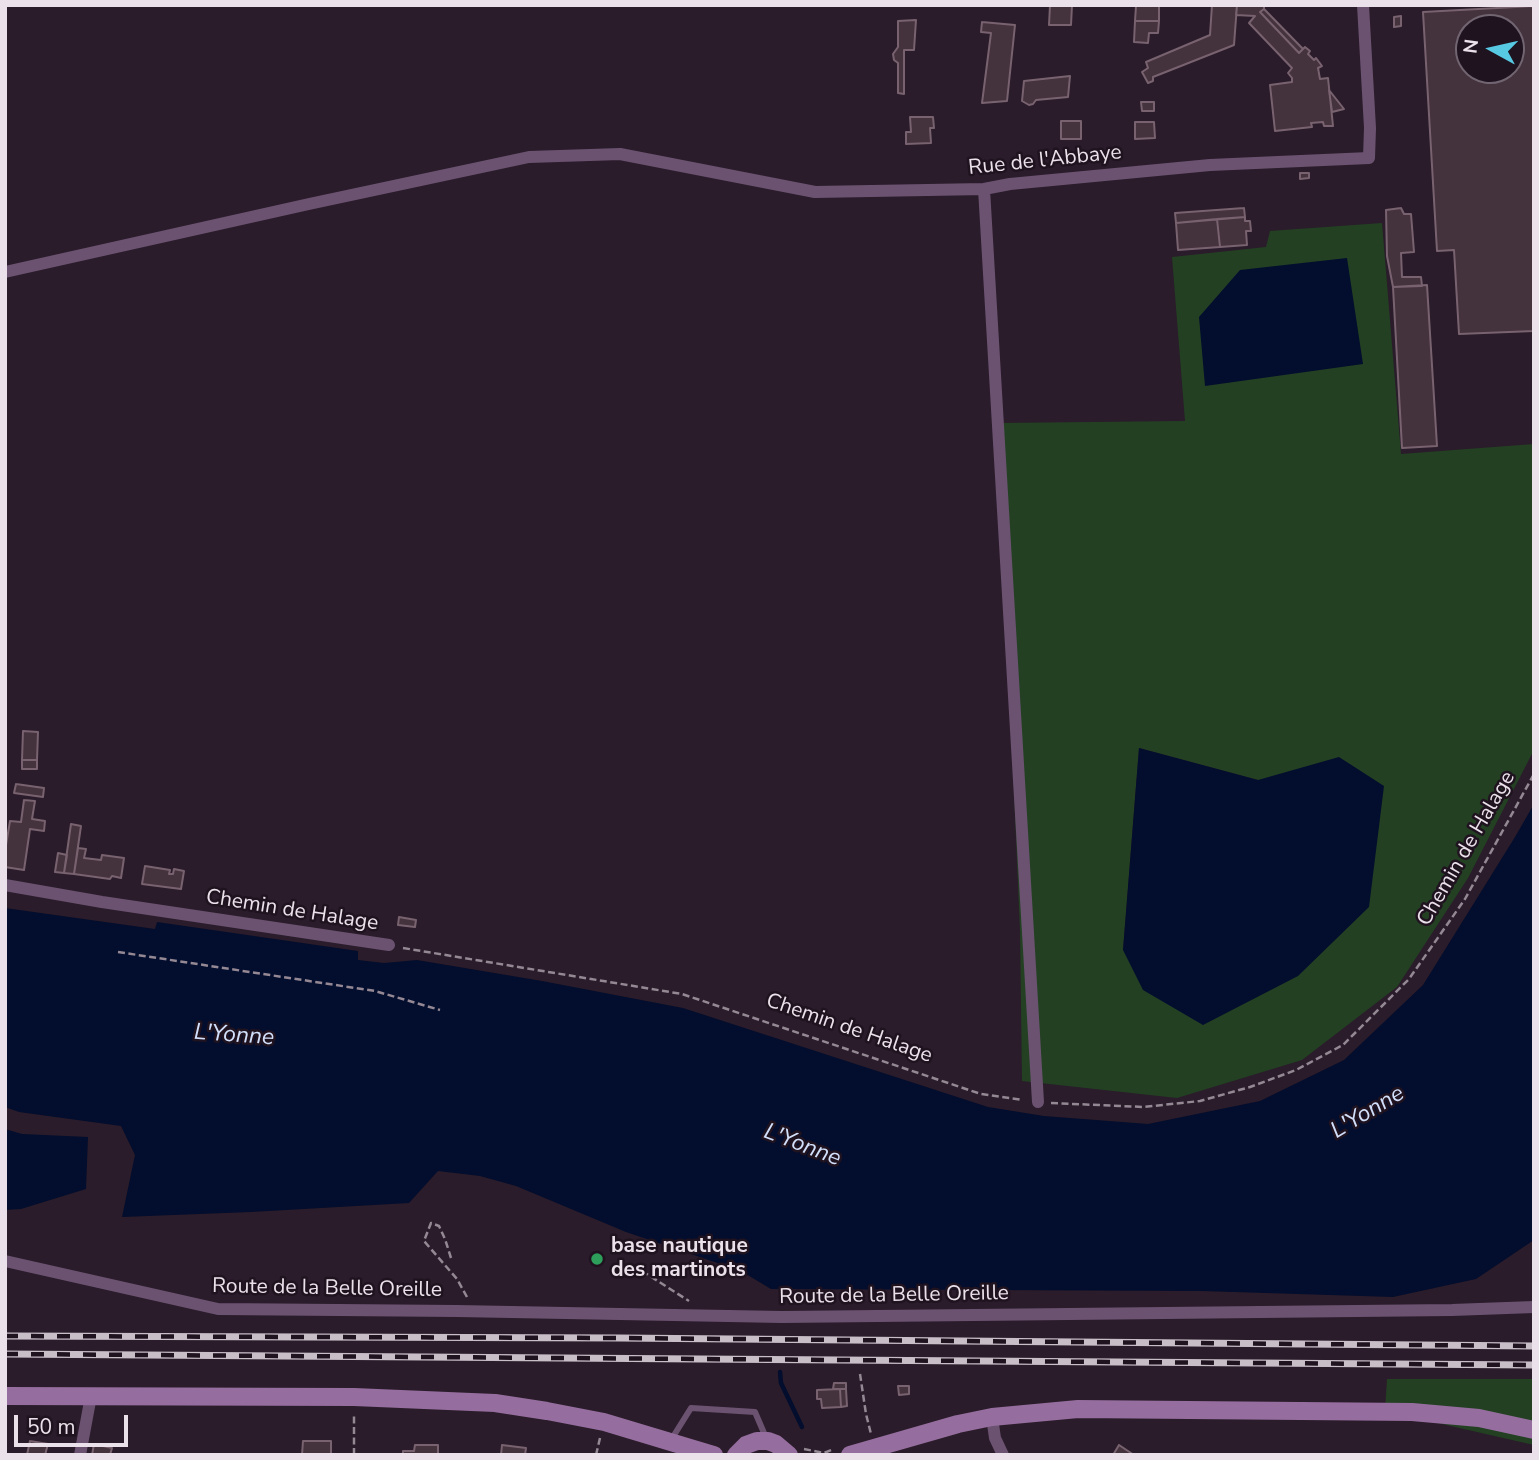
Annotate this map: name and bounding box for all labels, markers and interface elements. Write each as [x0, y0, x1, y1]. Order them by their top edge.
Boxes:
north arrow [1455, 14, 1525, 84]
text: N [1457, 38, 1485, 55]
street label: Rue de l'Abbaye [967, 140, 1123, 182]
street label: Chemin de Halage [1413, 767, 1521, 931]
street label: Chemin de Halage [204, 885, 380, 937]
street label: Chemin de Halage [763, 989, 935, 1069]
water label: L'Yonne [193, 1019, 275, 1053]
water label: L'Yonne [1326, 1080, 1410, 1146]
water label: L'Yonne [759, 1119, 845, 1173]
place label: base nautique des martinots [611, 1234, 748, 1284]
marker: base nautique des martinots [589, 1251, 605, 1267]
street label: Route de la Belle Oreille [212, 1274, 442, 1304]
street label: Route de la Belle Oreille [779, 1281, 1009, 1311]
scale bar [18, 1400, 131, 1444]
text: 50 m [27, 1413, 76, 1441]

